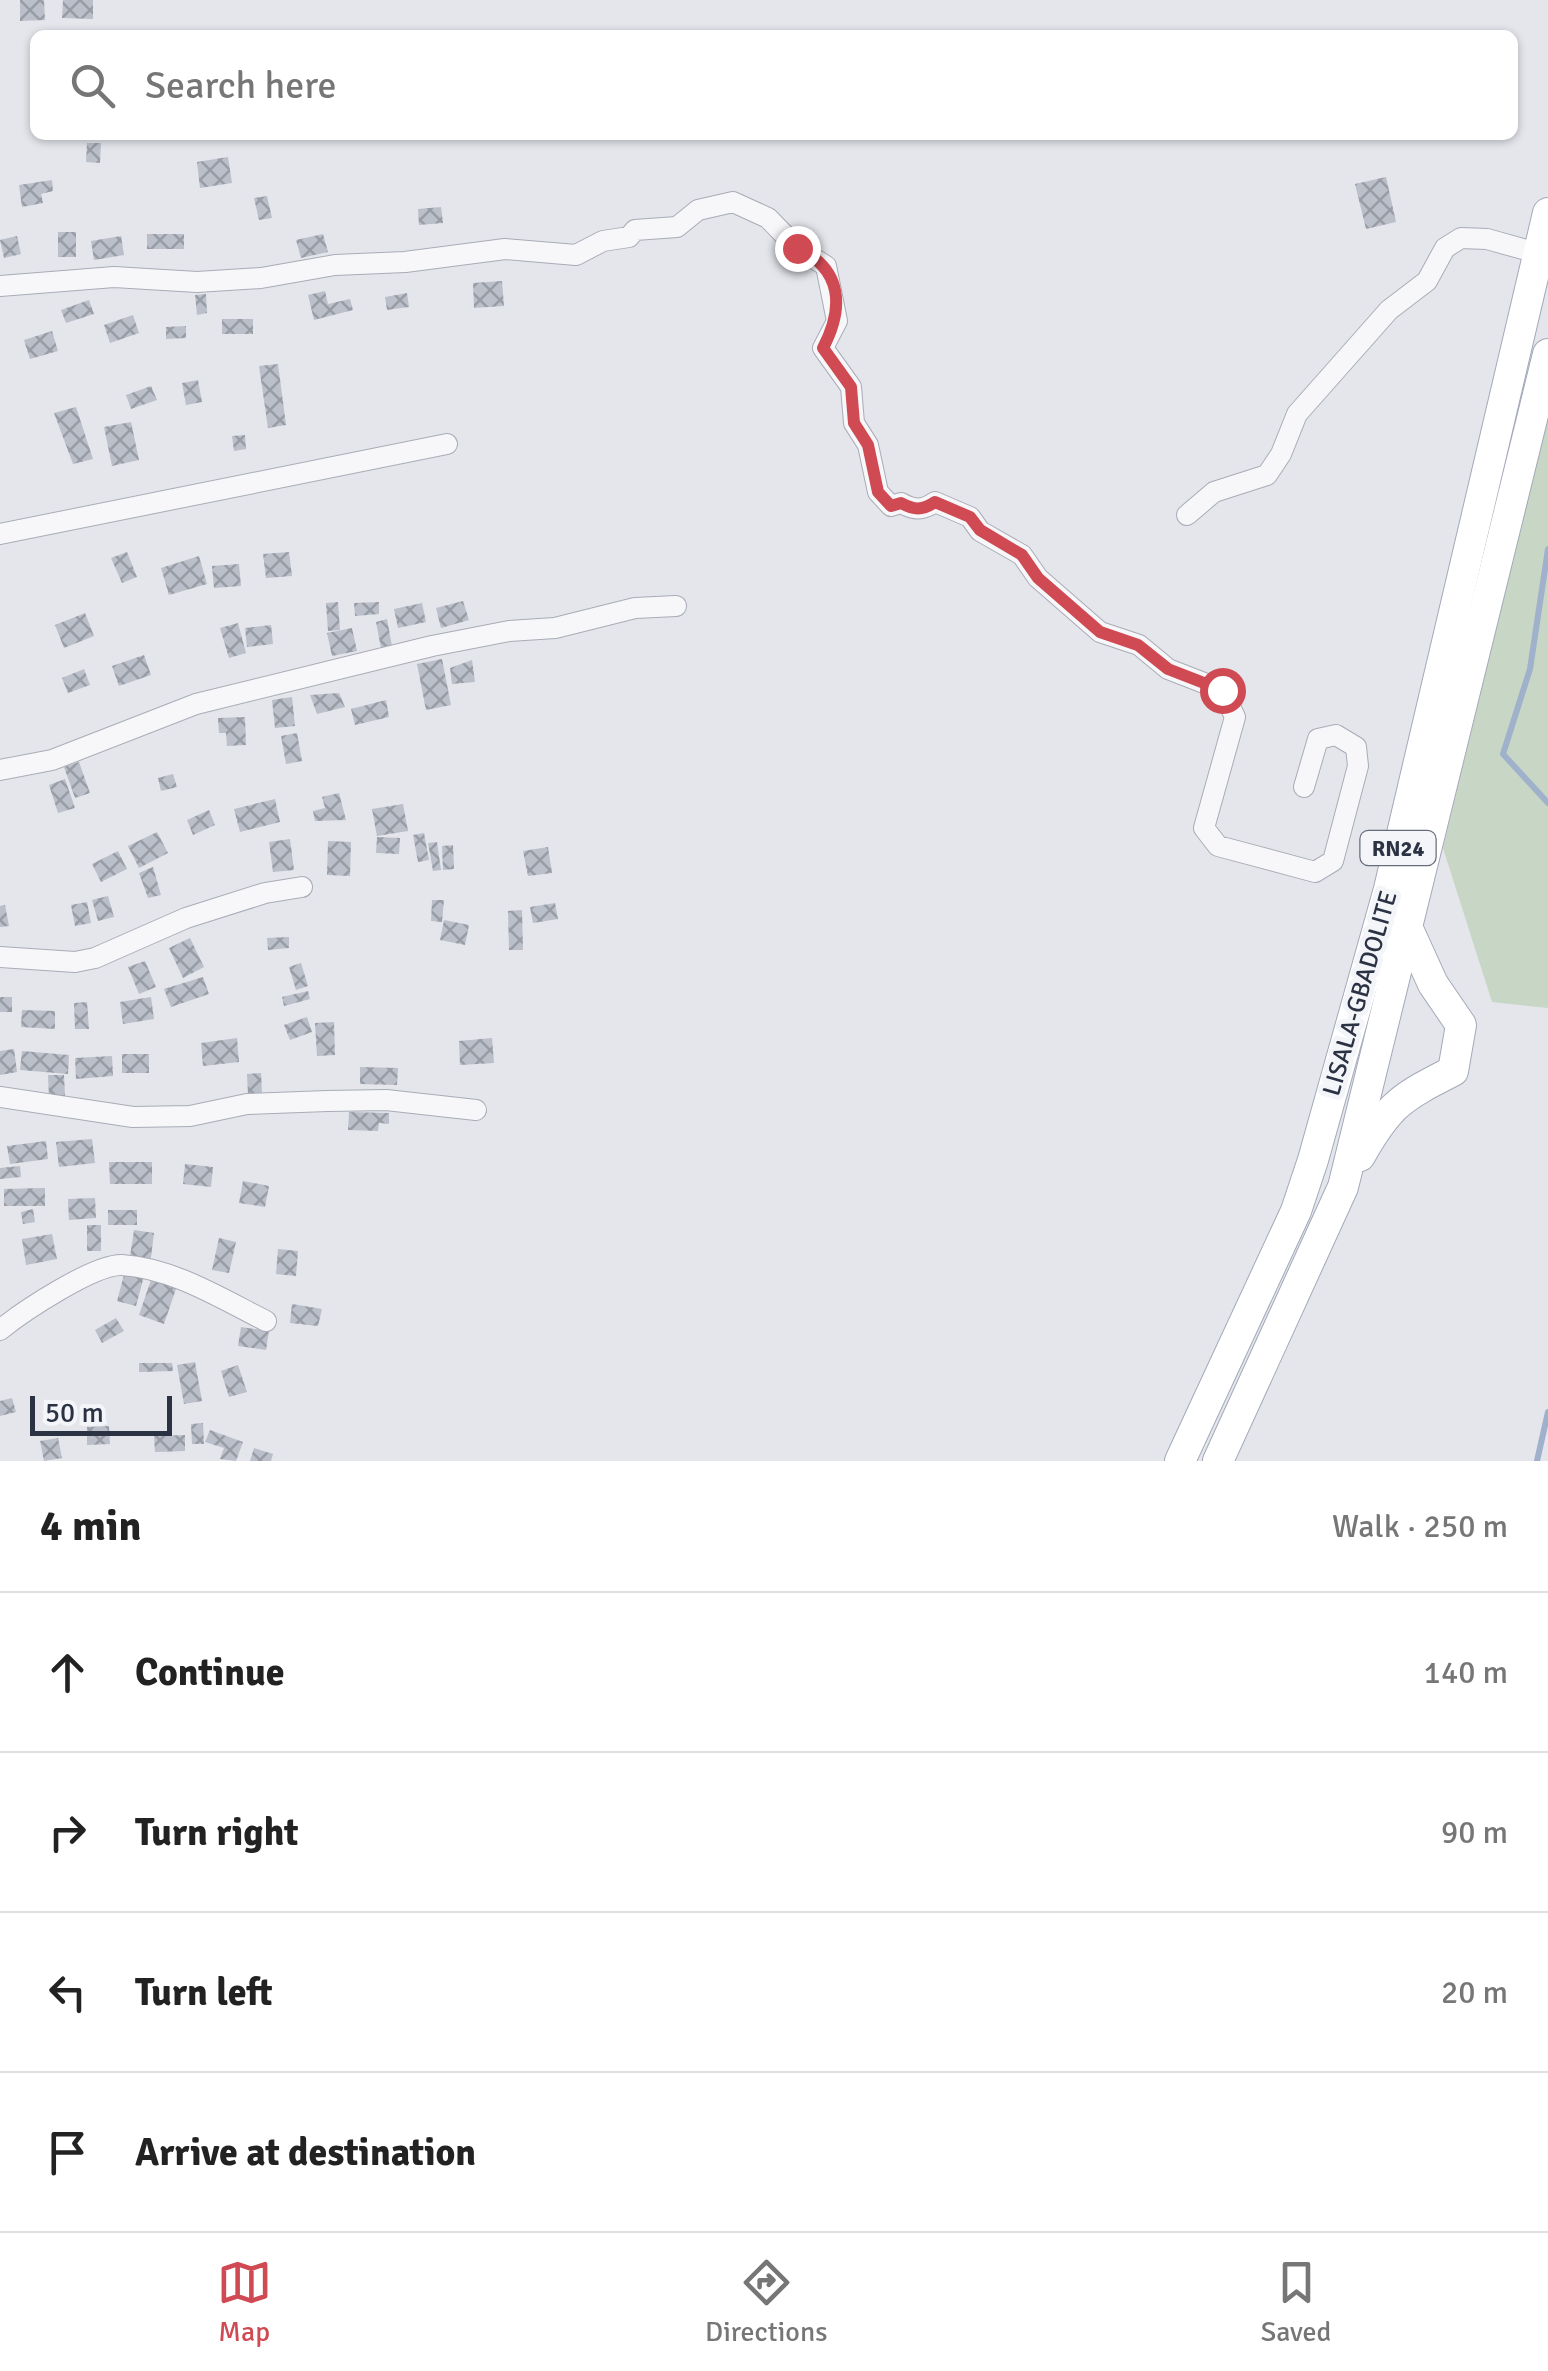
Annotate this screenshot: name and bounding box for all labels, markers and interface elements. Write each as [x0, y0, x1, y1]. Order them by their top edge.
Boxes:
search box [30, 30, 1518, 140]
icon: search [65, 58, 120, 113]
text: Search here [145, 62, 337, 109]
route end [775, 226, 821, 272]
route start [1200, 668, 1246, 714]
road number: RN24 [1360, 831, 1436, 865]
street label: LISALA-GBADOLITE [1315, 887, 1404, 1099]
scale bar [30, 1391, 172, 1436]
text: 50 m [45, 1396, 104, 1430]
text: 4 min [40, 1501, 141, 1552]
text: Walk · 250 m [1332, 1507, 1508, 1546]
icon: ahead [40, 1645, 95, 1700]
text: Continue [135, 1649, 285, 1696]
text: 140 m [1424, 1653, 1508, 1692]
icon: right [40, 1805, 95, 1860]
text: Turn right [135, 1809, 299, 1856]
text: 90 m [1441, 1813, 1508, 1852]
icon: left [40, 1965, 95, 2020]
text: Turn left [135, 1969, 273, 2016]
text: 20 m [1441, 1973, 1508, 2012]
icon: arrive [40, 2125, 95, 2180]
text: Arrive at destination [135, 2129, 476, 2176]
tab: Map [217, 2255, 272, 2349]
tab: Directions [705, 2255, 827, 2349]
tab: Saved [1261, 2255, 1331, 2349]

